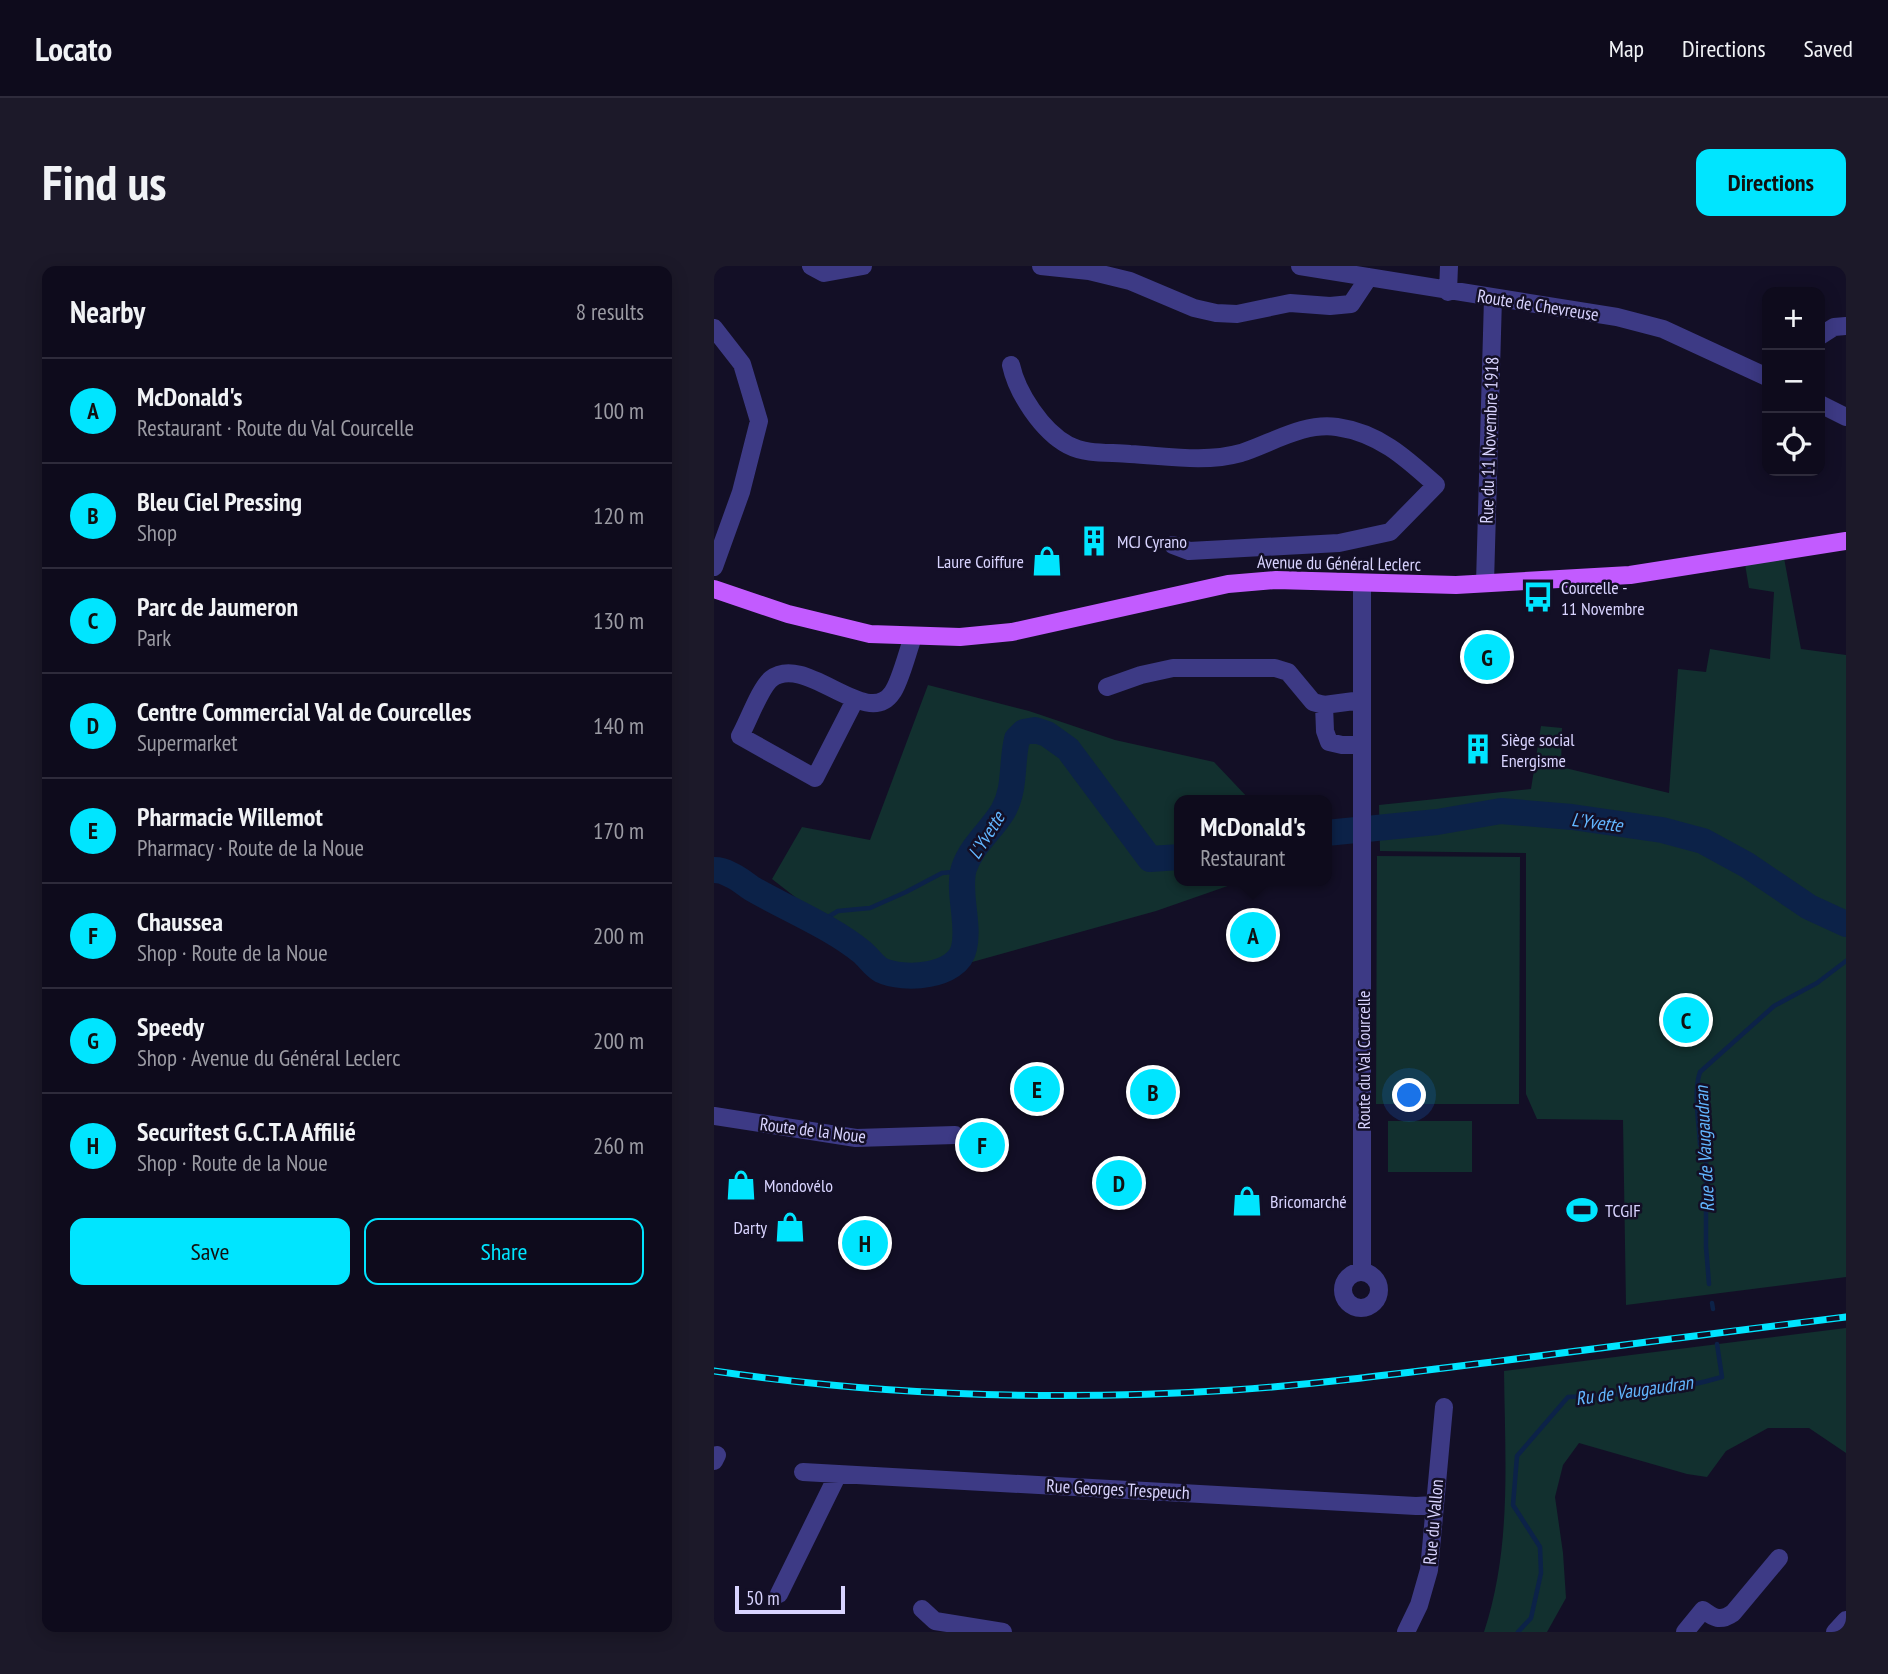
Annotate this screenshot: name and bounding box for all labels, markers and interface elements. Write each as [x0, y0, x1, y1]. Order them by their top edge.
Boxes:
text: Locato [35, 27, 112, 70]
text: Map [1609, 33, 1644, 64]
text: Directions [1682, 33, 1766, 64]
text: Saved [1804, 33, 1853, 64]
button: Directions [1696, 149, 1846, 216]
text: Find us [42, 150, 166, 214]
street label: Route de Chevreuse [1476, 284, 1600, 326]
map controls [1762, 287, 1825, 476]
button: + [1762, 287, 1825, 350]
text: Nearby [70, 292, 145, 331]
text: 8 results [576, 297, 644, 326]
button: − [1762, 350, 1825, 413]
street label: Rue du 11 Novembre 1918 [1475, 356, 1503, 524]
text: McDonald's [137, 380, 242, 413]
text: A [87, 396, 99, 425]
text: 100 m [593, 396, 644, 425]
text: Restaurant · Route du Val Courcelle [137, 413, 414, 442]
button: locate [1762, 413, 1825, 476]
text: Bleu Ciel Pressing [137, 485, 302, 518]
text: B [87, 501, 99, 530]
text: 120 m [593, 501, 644, 530]
text: Shop [137, 518, 177, 547]
building icon: MCJ Cyrano [1077, 524, 1111, 558]
place label: MCJ Cyrano [1117, 530, 1187, 553]
shop icon: Laure Coiffure [1030, 544, 1064, 578]
place label: Laure Coiffure [937, 550, 1024, 573]
street label: Avenue du Général Leclerc [1257, 550, 1422, 576]
place label: Courcelle - 11 Novembre [1561, 576, 1645, 620]
bus stop icon: Courcelle - 11 Novembre [1521, 580, 1555, 614]
text: Parc de Jaumeron [137, 590, 298, 623]
text: C [88, 606, 98, 635]
text: 130 m [593, 606, 644, 635]
text: Park [137, 623, 171, 652]
pin: G [1464, 631, 1510, 683]
text: Centre Commercial Val de Courcelles [137, 695, 471, 728]
text: D [87, 711, 99, 740]
text: 140 m [593, 711, 644, 740]
text: Supermarket [137, 728, 238, 757]
place label: Siège social Energisme [1501, 728, 1575, 772]
building icon: Siège social Energisme [1461, 732, 1495, 766]
popup [1174, 795, 1332, 886]
text: Pharmacie Willemot [137, 800, 323, 833]
water label: L'Yvette [962, 806, 1010, 863]
water label: L'Yvette [1570, 807, 1625, 837]
text: McDonald's [1200, 810, 1306, 843]
text: E [88, 816, 98, 845]
text: 170 m [593, 816, 644, 845]
text: Pharmacy · Route de la Noue [137, 833, 364, 862]
text: Restaurant [1200, 843, 1285, 872]
text: Chaussea [137, 905, 223, 938]
pin: A [1230, 909, 1276, 961]
text: F [88, 921, 98, 950]
text: 200 m [593, 921, 644, 950]
text: Shop · Route de la Noue [137, 938, 328, 967]
street label: Route du Val Courcelle [1352, 991, 1375, 1130]
pin: C [1663, 994, 1709, 1046]
text: Speedy [137, 1010, 204, 1043]
text: G [87, 1026, 99, 1055]
text: 200 m [593, 1026, 644, 1055]
text: Shop · Avenue du Général Leclerc [137, 1043, 400, 1072]
pin: E [1014, 1063, 1060, 1115]
pin: B [1130, 1066, 1176, 1118]
your location [1392, 1078, 1426, 1112]
water label: Rue de Vaugaudran [1689, 1084, 1719, 1213]
street label: Route de la Noue [759, 1112, 867, 1148]
text: Securitest G.C.T.A Affilié [137, 1115, 356, 1148]
pin: F [959, 1119, 1005, 1171]
text: H [87, 1131, 99, 1160]
text: 260 m [593, 1131, 644, 1160]
text: Shop · Route de la Noue [137, 1148, 328, 1177]
pin: D [1096, 1157, 1142, 1209]
shop icon: Mondovélo [724, 1168, 758, 1202]
place label: Mondovélo [764, 1174, 833, 1197]
shop icon: Bricomarché [1230, 1184, 1264, 1218]
place label: Bricomarché [1270, 1190, 1347, 1213]
sports icon: TCGIF [1565, 1193, 1599, 1227]
place label: TCGIF [1605, 1199, 1641, 1222]
shop icon: Darty [773, 1210, 807, 1244]
place label: Darty [733, 1216, 767, 1239]
pin: H [842, 1217, 888, 1269]
button: Save [70, 1218, 350, 1285]
button: Share [364, 1218, 644, 1285]
water label: Ru de Vaugaudran [1574, 1370, 1696, 1410]
street label: Rue Georges Trespeuch [1046, 1474, 1190, 1504]
street label: Rue du Vallon [1418, 1478, 1448, 1566]
scale bar [735, 1583, 845, 1615]
text: 50 m [746, 1586, 780, 1610]

